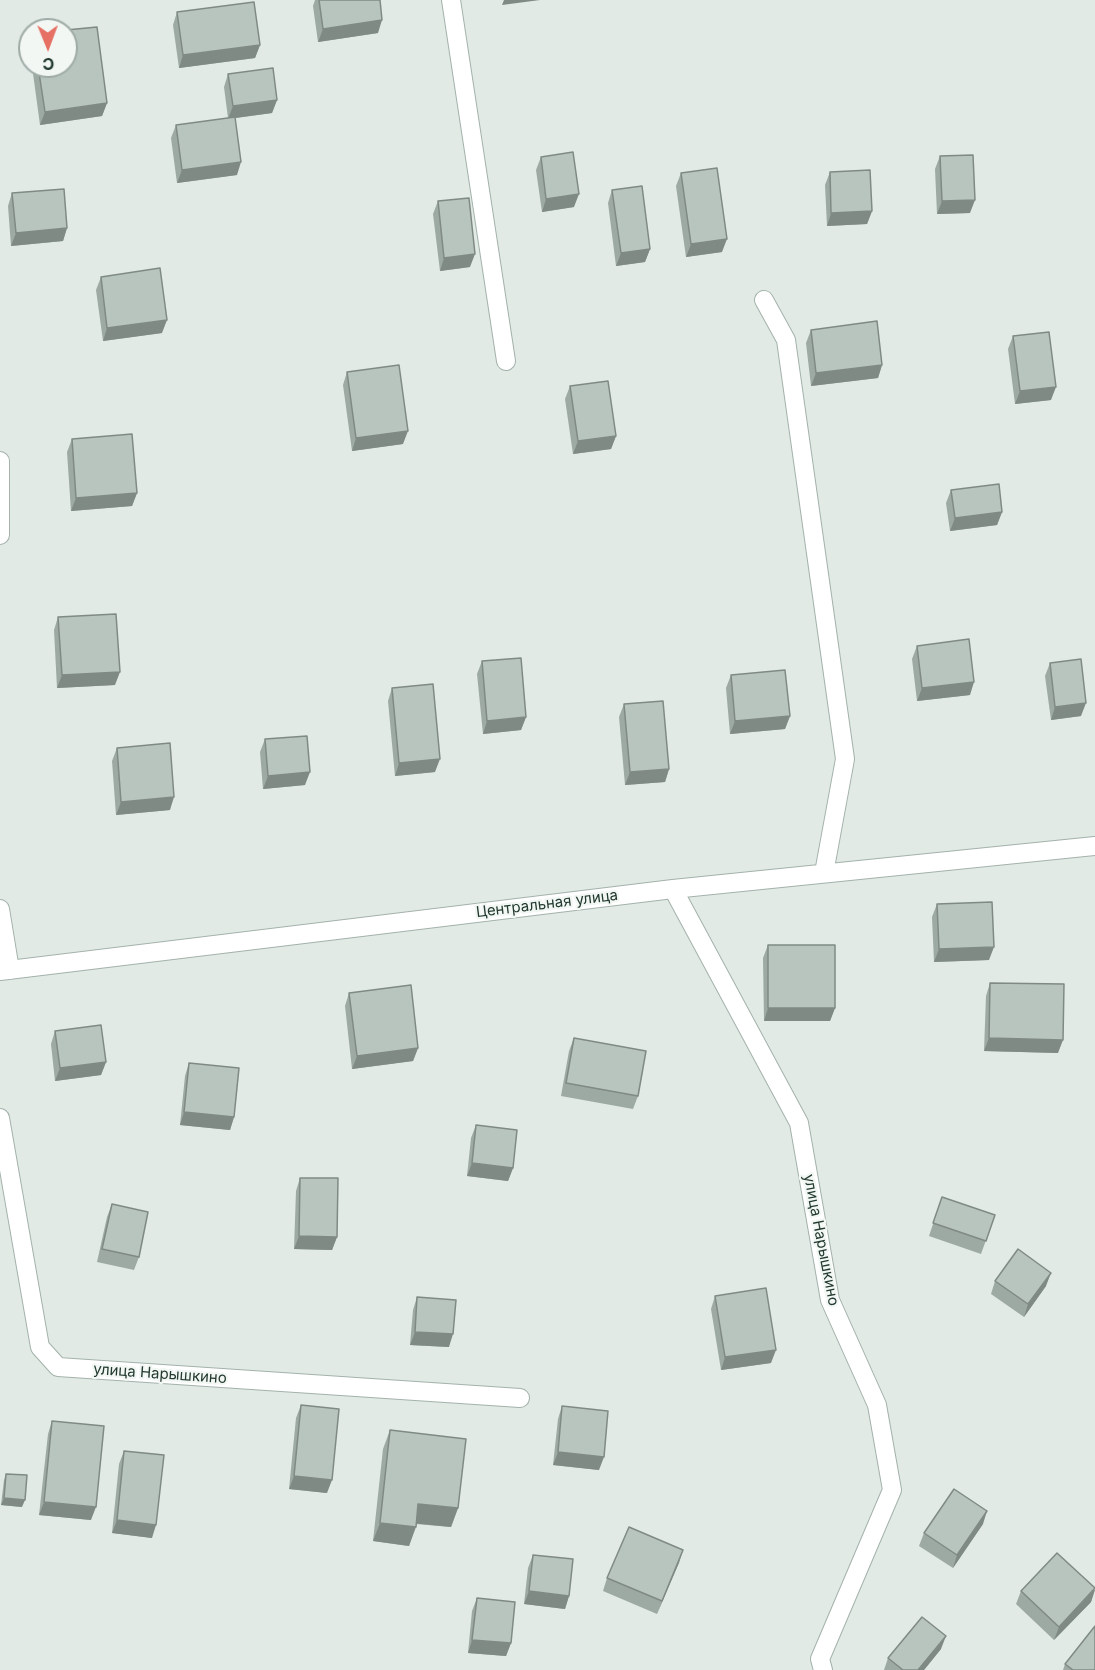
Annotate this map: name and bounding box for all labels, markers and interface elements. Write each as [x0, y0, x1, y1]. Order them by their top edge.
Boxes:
north arrow [18, 18, 78, 78]
text: С [42, 54, 54, 74]
street label: Центральная улица [475, 886, 619, 922]
street label: улица Нарышкино [799, 1173, 843, 1307]
street label: улица Нарышкино [93, 1360, 227, 1388]

